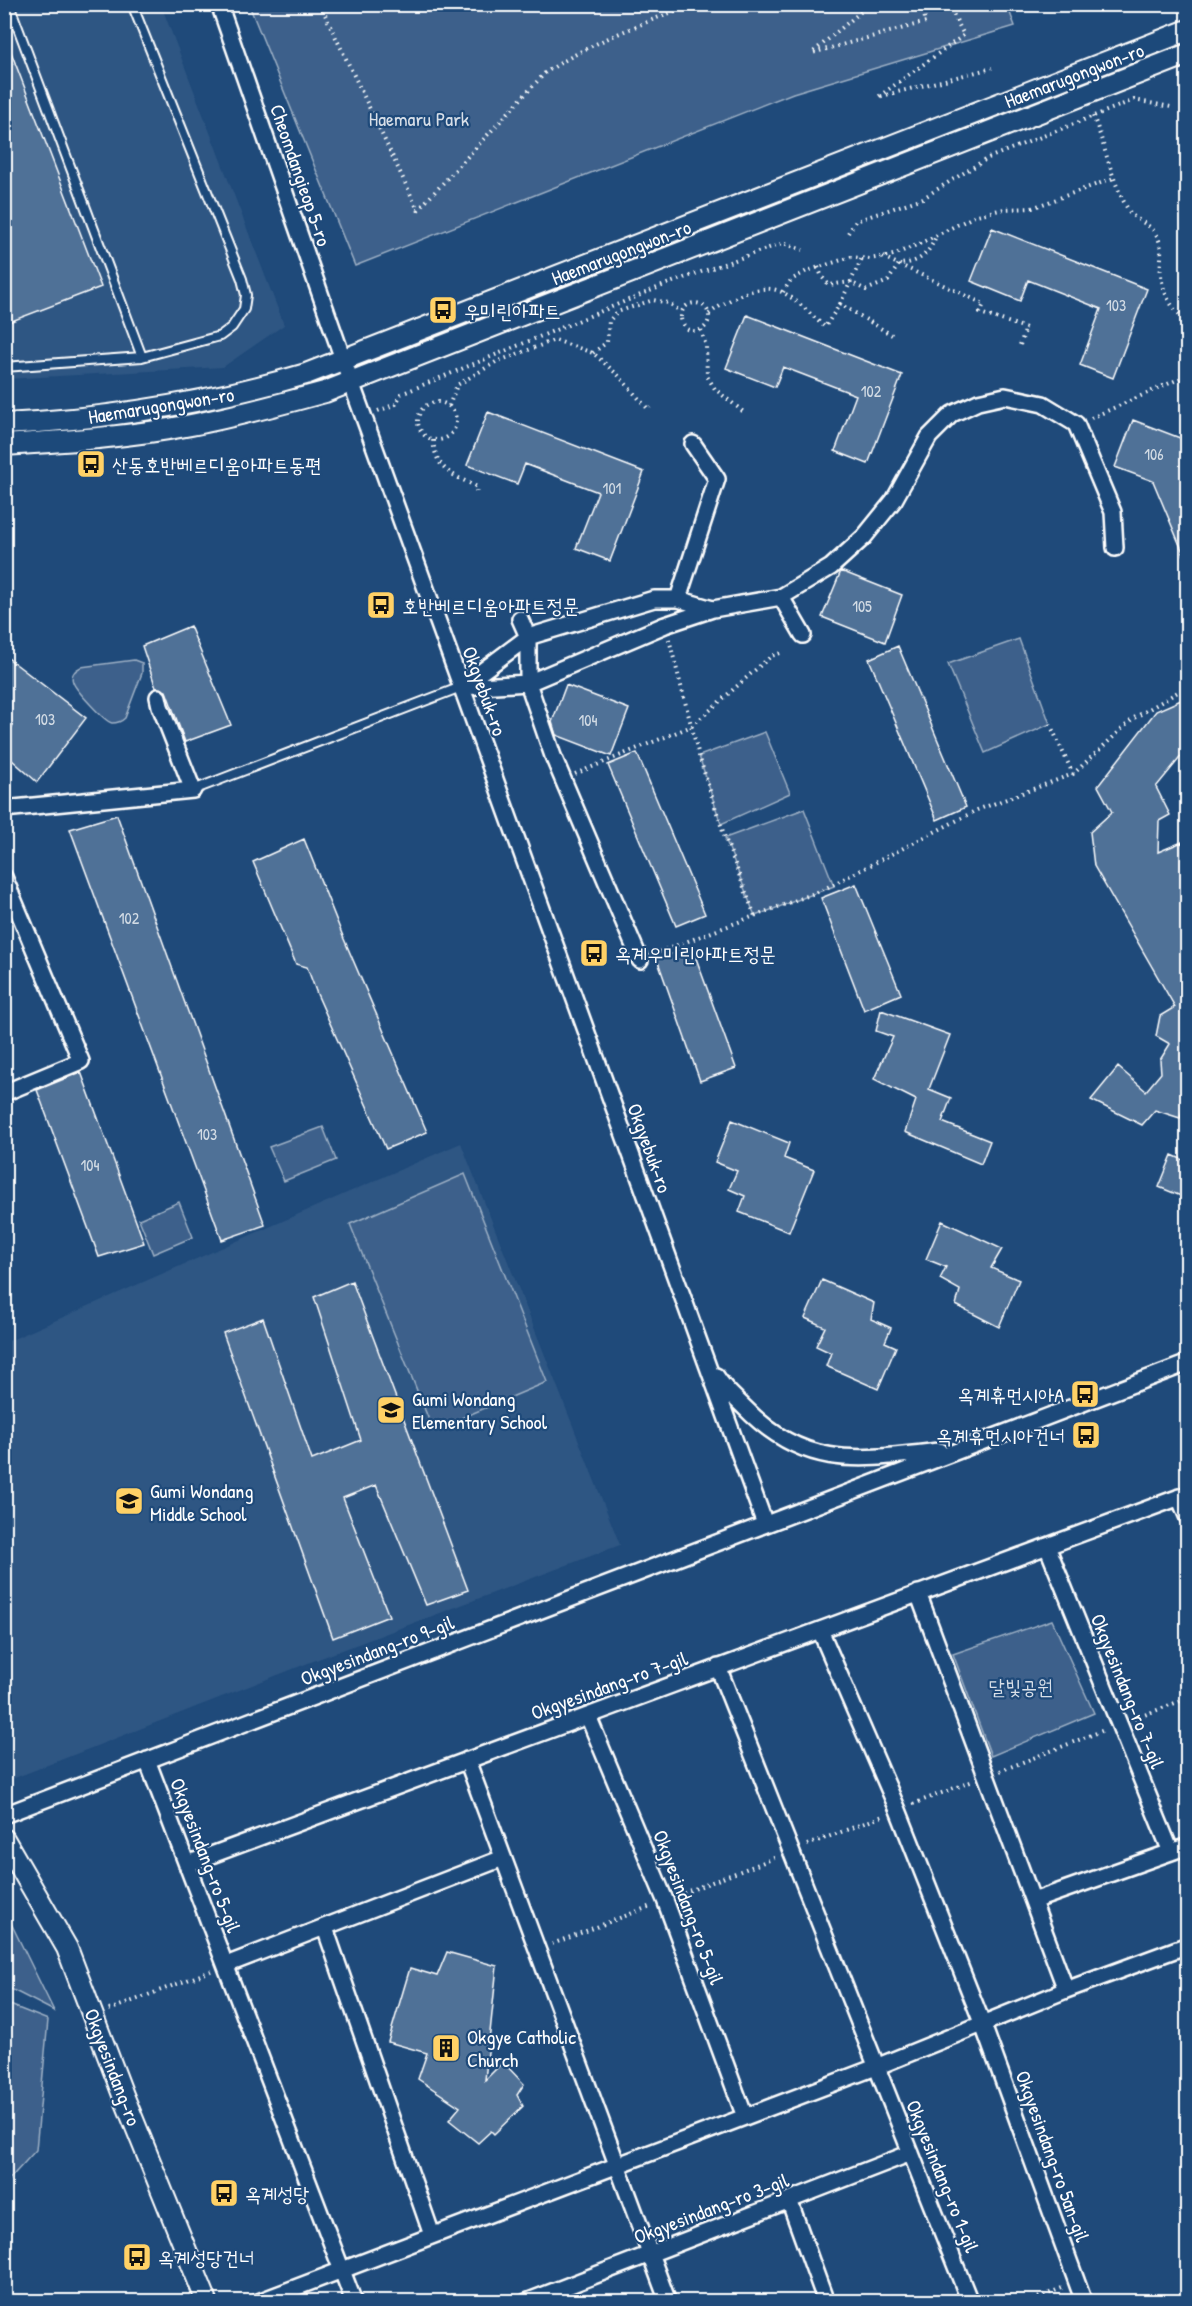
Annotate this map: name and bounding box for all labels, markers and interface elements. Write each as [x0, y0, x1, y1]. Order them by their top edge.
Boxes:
street label: Haemarugongwon-ro [1000, 36, 1148, 114]
street label: Cheomdangieop 5-ro [264, 100, 338, 250]
park label: Haemaru Park [369, 105, 469, 132]
street label: Haemarugongwon-ro [547, 213, 695, 291]
bus stop icon: 우미린아파트 [427, 294, 459, 326]
house number: 103 [1106, 294, 1126, 316]
place label: 우미린아파트 [464, 297, 561, 324]
street label: Haemarugongwon-ro [86, 380, 236, 430]
house number: 102 [861, 380, 882, 402]
house number: 106 [1144, 443, 1164, 465]
bus stop icon: 산동호반베르디움아파트동편 [75, 448, 107, 480]
place label: 산동호반베르디움아파트동편 [112, 451, 321, 478]
house number: 101 [603, 477, 622, 499]
bus stop icon: 호반베르디움아파트정문 [365, 589, 397, 621]
place label: 호반베르디움아파트정문 [402, 592, 579, 619]
house number: 105 [852, 595, 872, 617]
street label: Okgyebuk-ro [456, 643, 514, 739]
house number: 103 [35, 708, 55, 730]
house number: 104 [579, 709, 597, 731]
house number: 102 [119, 907, 140, 929]
bus stop icon: 옥계우미린아파트정문 [578, 937, 610, 969]
place label: 옥계우미린아파트정문 [615, 940, 776, 967]
street label: Okgyebuk-ro [621, 1100, 679, 1196]
house number: 103 [197, 1123, 217, 1145]
house number: 104 [81, 1154, 99, 1176]
bus stop icon: 옥계휴먼시아A [1069, 1378, 1101, 1410]
place label: 옥계휴먼시아A [958, 1381, 1064, 1408]
place label: Gumi Wondang Elementary School [412, 1385, 548, 1435]
school or university icon: Gumi Wondang Elementary School [375, 1394, 407, 1426]
bus stop icon: 옥계휴먼시아건너 [1070, 1419, 1102, 1451]
place label: 옥계휴먼시아건너 [936, 1422, 1065, 1449]
place label: Gumi Wondang Middle School [150, 1477, 253, 1527]
school or university icon: Gumi Wondang Middle School [113, 1485, 145, 1517]
street label: Okgyesindang-ro 9-gil [296, 1608, 458, 1692]
street label: Okgyesindang-ro 7-gil [1085, 1610, 1172, 1773]
street label: Okgyesindang-ro 7-gil [527, 1644, 692, 1726]
park label: 달빛공원 [989, 1673, 1053, 1700]
street label: Okgyesindang-ro 5-gil [164, 1774, 248, 1937]
street label: Okgyesindang-ro 5-gil [647, 1826, 731, 1989]
street label: Okgyesindang-ro [78, 2005, 148, 2129]
place label: Okgye Catholic Church [467, 2023, 576, 2073]
building icon: Okgye Catholic Church [430, 2032, 462, 2064]
street label: Okgyesindang-ro 5an-gil [1010, 2067, 1097, 2246]
street label: Okgyesindang-ro 1-gil [900, 2096, 986, 2257]
street label: Okgyesindang-ro 3-gil [630, 2166, 793, 2250]
bus stop icon: 옥계성당 [208, 2177, 240, 2209]
place label: 옥계성당 [245, 2180, 309, 2207]
bus stop icon: 옥계성당건너 [121, 2241, 153, 2273]
place label: 옥계성당건너 [158, 2244, 255, 2271]

